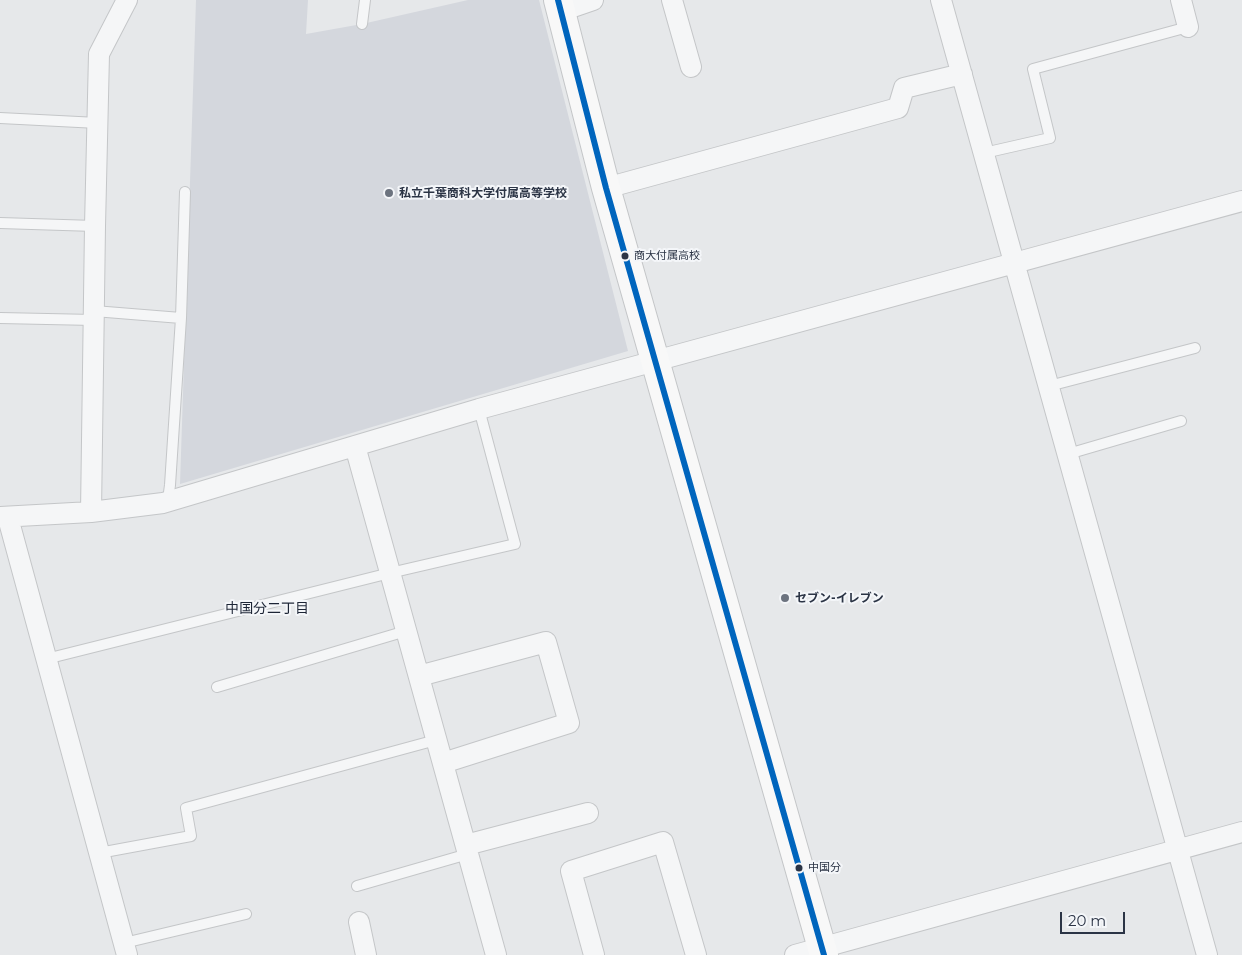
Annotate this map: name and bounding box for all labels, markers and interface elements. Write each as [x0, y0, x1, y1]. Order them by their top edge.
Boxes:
place label: 私立千葉商科大学付属高等学校 [399, 186, 567, 200]
marker: 私立千葉商科大学付属高等学校 [383, 187, 395, 199]
place label: 商大付属高校 [634, 249, 700, 263]
marker: 商大付属高校 [620, 251, 630, 261]
place label: セブン-イレブン [795, 591, 884, 605]
marker: セブン-イレブン [779, 592, 791, 604]
district label: 中国分二丁目 [225, 601, 309, 617]
place label: 中国分 [808, 861, 841, 875]
marker: 中国分 [794, 863, 804, 873]
scale bar [1062, 902, 1127, 934]
text: 20 m [1068, 911, 1106, 930]

